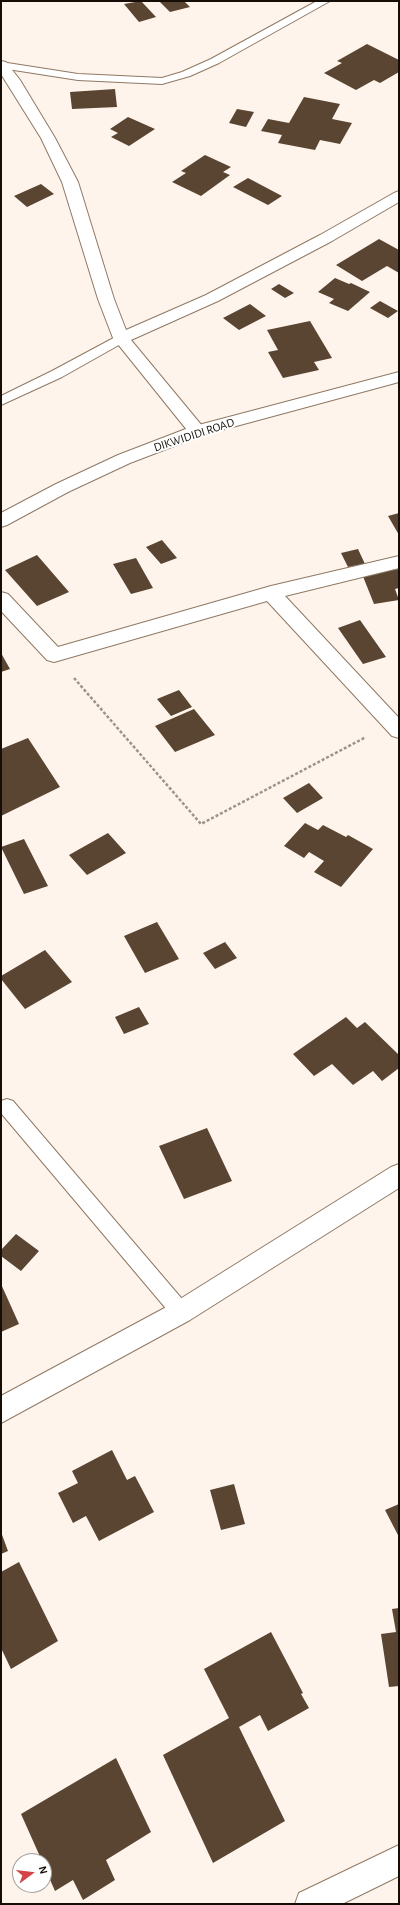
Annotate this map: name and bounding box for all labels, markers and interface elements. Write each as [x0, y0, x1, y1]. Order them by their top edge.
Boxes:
street label: DIKWIDIDI ROAD [152, 415, 236, 455]
north arrow [12, 1853, 52, 1893]
text: N [37, 1865, 49, 1875]

